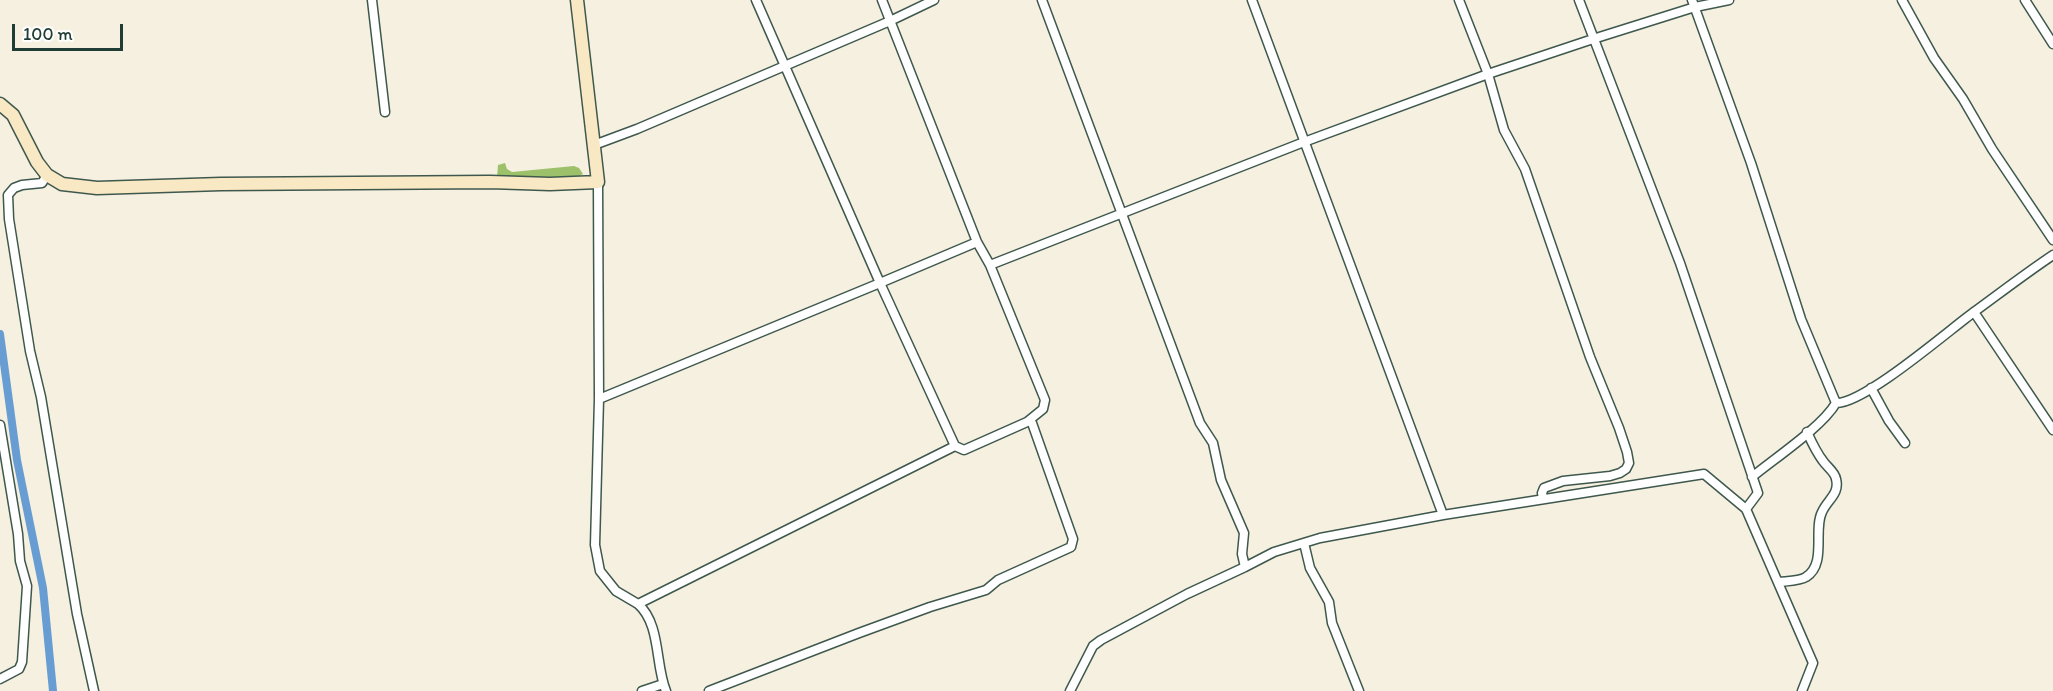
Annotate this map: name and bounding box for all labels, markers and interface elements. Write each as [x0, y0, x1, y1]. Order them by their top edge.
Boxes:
scale bar [15, 12, 126, 50]
text: 100 m [23, 23, 73, 45]

